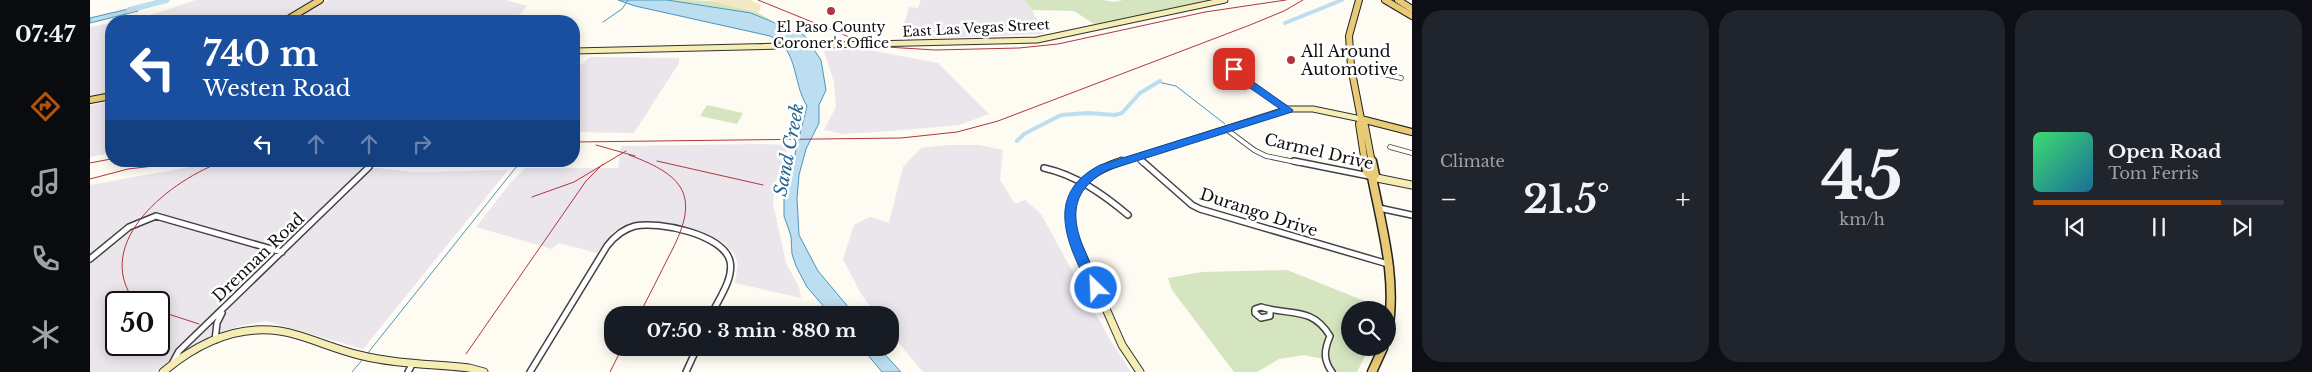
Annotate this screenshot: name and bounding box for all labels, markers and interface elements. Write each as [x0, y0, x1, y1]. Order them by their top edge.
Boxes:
marker: El Paso County Coroner's Office [825, 5, 837, 17]
street label: East Las Vegas Street [902, 15, 1051, 41]
place label: El Paso County Coroner's Office [773, 18, 889, 52]
text: 07:47 [15, 21, 75, 48]
text: 740 m [203, 32, 318, 75]
icon: left [120, 35, 185, 100]
place label: All Around Automotive [1300, 41, 1398, 79]
pin [1213, 48, 1255, 90]
marker: All Around Automotive [1285, 54, 1297, 66]
icon: arrive [1220, 55, 1248, 83]
text: Westen Road [203, 75, 351, 102]
icon: directions [28, 89, 63, 124]
water label: Sand Creek [769, 102, 809, 198]
street label: Carmel Drive [1263, 129, 1375, 173]
icon: left [249, 130, 277, 158]
icon: ahead [302, 130, 330, 158]
icon: ahead [355, 130, 383, 158]
icon: right [408, 130, 436, 158]
text: 45 [1821, 136, 1903, 217]
text: Open Road [2108, 140, 2221, 163]
text: Climate [1440, 151, 1505, 171]
text: Tom Ferris [2108, 163, 2199, 183]
icon: music [28, 165, 63, 200]
text: 21.5° [1523, 176, 1610, 223]
text: − [1440, 182, 1458, 217]
text: + [1675, 182, 1691, 217]
street label: Durango Drive [1198, 184, 1320, 240]
street label: Drennan Road [208, 208, 308, 306]
text: km/h [1839, 209, 1885, 229]
icon: previous [2061, 213, 2089, 241]
icon: pause [2145, 213, 2173, 241]
icon: next [2228, 213, 2256, 241]
icon: phone [28, 241, 63, 276]
position arrow [1069, 261, 1121, 313]
speed limit sign: 50 [105, 291, 170, 356]
map controls [1341, 301, 1396, 356]
button: search [1341, 301, 1396, 356]
icon: climate [28, 317, 63, 352]
text: 07:50 · 3 min · 880 m [647, 319, 856, 342]

